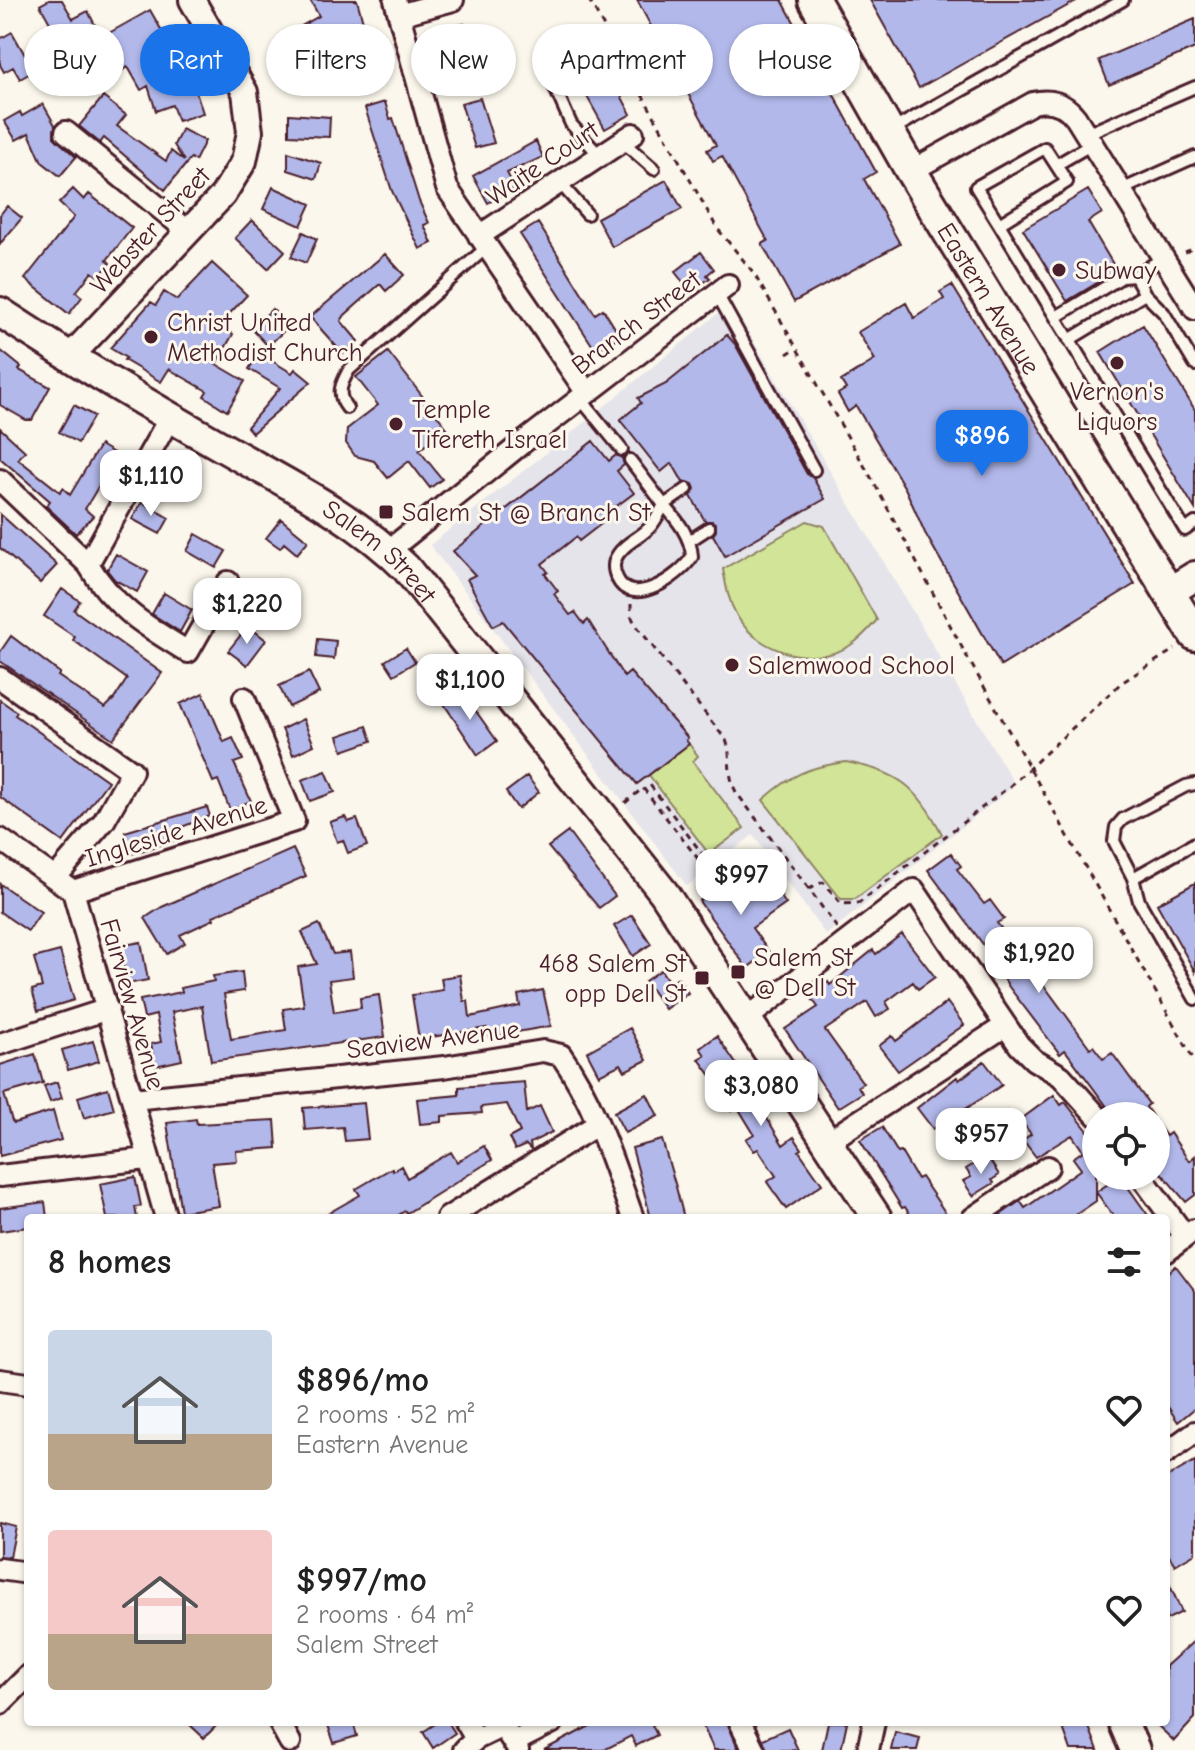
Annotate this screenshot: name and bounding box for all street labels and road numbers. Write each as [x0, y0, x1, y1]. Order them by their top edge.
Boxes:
street label: Waite Court [481, 114, 606, 212]
street label: Webster Street [84, 160, 218, 300]
street label: Eastern Avenue [930, 218, 1046, 380]
street label: Branch Street [566, 264, 708, 381]
street label: Salem Street [317, 494, 443, 611]
street label: Ingleside Avenue [82, 790, 271, 874]
street label: Fairview Avenue [93, 915, 171, 1093]
street label: Seaview Avenue [345, 1015, 521, 1065]

